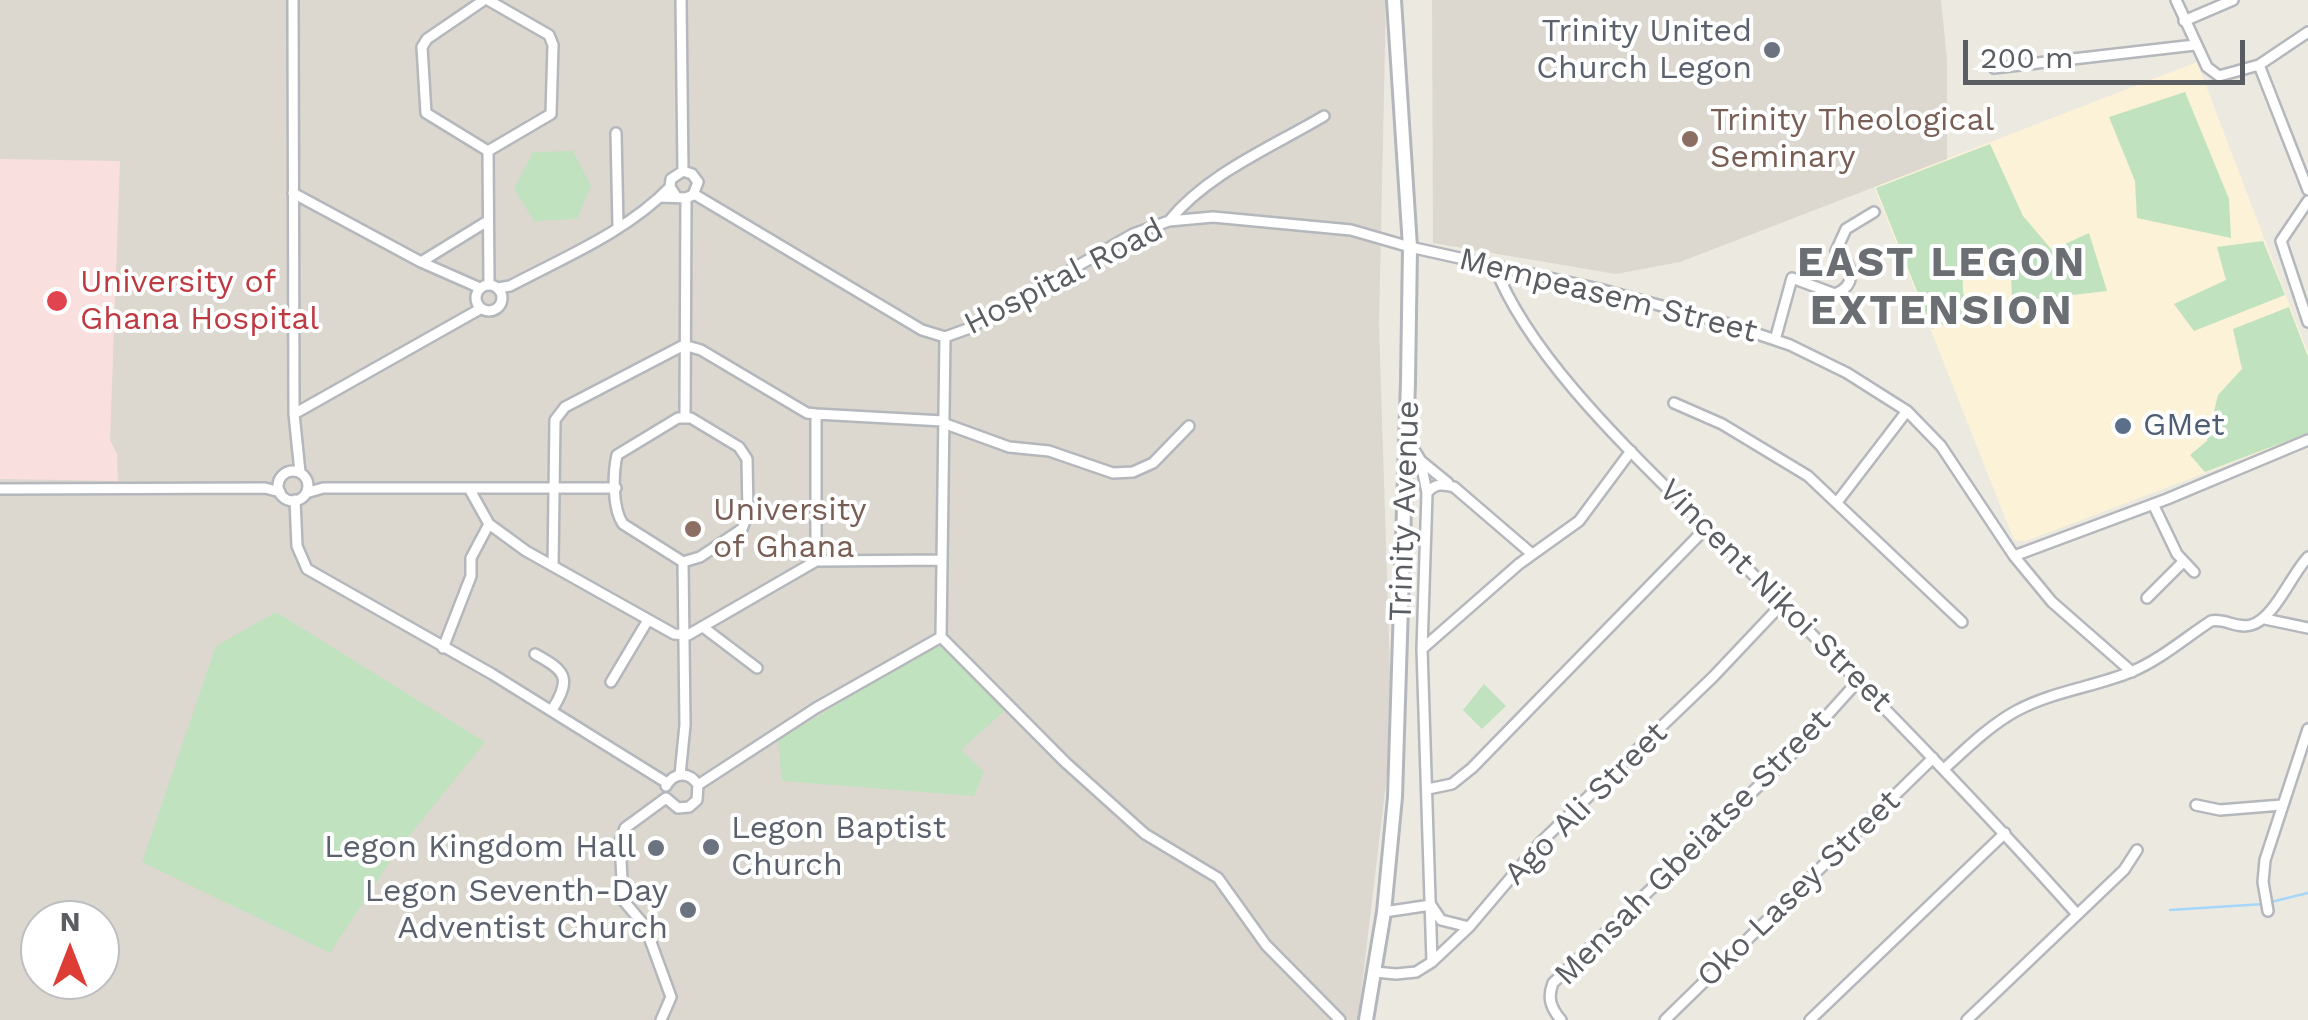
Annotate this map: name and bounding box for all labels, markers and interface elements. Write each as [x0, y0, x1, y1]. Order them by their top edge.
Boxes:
place label: Trinity United Church Legon [1536, 13, 1752, 88]
scale bar [1968, 20, 2250, 82]
marker: Trinity United Church Legon [1761, 39, 1783, 61]
text: 200 m [1980, 40, 2074, 75]
place label: Trinity Theological Seminary [1710, 102, 1994, 177]
marker: Trinity Theological Seminary [1679, 128, 1701, 150]
street label: Hospital Road [958, 210, 1170, 344]
district label: EAST LEGON EXTENSION [1797, 239, 2087, 338]
street label: Mempeasem Street [1455, 240, 1761, 352]
place label: University of Ghana Hospital [80, 264, 319, 339]
marker: University of Ghana Hospital [44, 288, 70, 314]
street label: Trinity Avenue [1382, 400, 1428, 622]
place label: GMet [2143, 407, 2225, 445]
marker: GMet [2112, 415, 2134, 437]
street label: Vincent Nikoi Street [1650, 471, 1900, 721]
place label: University of Ghana [713, 492, 867, 567]
marker: University of Ghana [682, 518, 704, 540]
street label: Mensah Gbeiatse Street [1547, 702, 1839, 994]
street label: Ago Ali Street [1496, 714, 1676, 894]
street label: Oko Lasey Street [1690, 782, 1908, 996]
place label: Legon Baptist Church [731, 810, 946, 885]
place label: Legon Kingdom Hall [324, 829, 636, 867]
marker: Legon Baptist Church [700, 836, 722, 858]
marker: Legon Kingdom Hall [645, 837, 667, 859]
place label: Legon Seventh-Day Adventist Church [364, 873, 668, 948]
marker: Legon Seventh-Day Adventist Church [677, 899, 699, 921]
north arrow [20, 900, 120, 1000]
text: N [60, 905, 80, 938]

